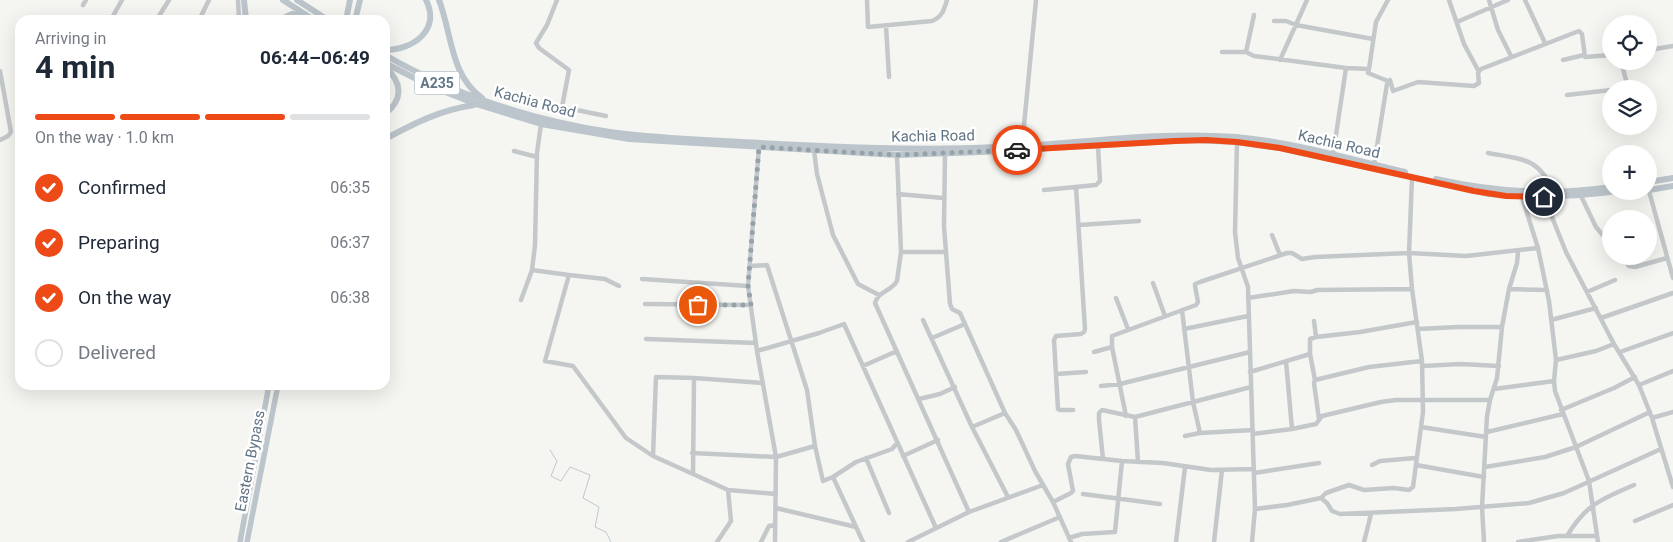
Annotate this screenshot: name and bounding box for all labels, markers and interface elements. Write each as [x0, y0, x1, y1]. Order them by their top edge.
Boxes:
map controls [1602, 15, 1657, 265]
button: locate [1602, 15, 1657, 70]
text: Arriving in [35, 29, 106, 48]
text: 06:44–06:49 [260, 46, 370, 69]
text: 4 min [35, 48, 115, 86]
road number: A235 [414, 72, 460, 95]
button: layers [1602, 80, 1657, 135]
street label: Kachia Road [492, 82, 578, 122]
courier [992, 125, 1042, 175]
street label: Kachia Road [891, 126, 975, 146]
street label: Kachia Road [1296, 126, 1382, 162]
text: On the way · 1.0 km [35, 128, 174, 147]
icon: car [1003, 136, 1031, 164]
button: + [1602, 145, 1657, 200]
icon: check [35, 174, 63, 202]
text: Confirmed [78, 176, 166, 199]
pin [1523, 176, 1565, 218]
text: 06:35 [330, 178, 370, 197]
icon: home [1530, 183, 1558, 211]
button: − [1602, 210, 1657, 265]
icon: check [35, 229, 63, 257]
text: Preparing [78, 231, 160, 254]
text: 06:37 [330, 233, 370, 252]
icon: check [35, 284, 63, 312]
pin [677, 284, 719, 326]
text: On the way [78, 286, 171, 309]
text: 06:38 [330, 288, 370, 307]
icon: bag [684, 291, 712, 319]
text: Delivered [78, 341, 156, 364]
street label: Eastern Bypass [231, 409, 269, 513]

